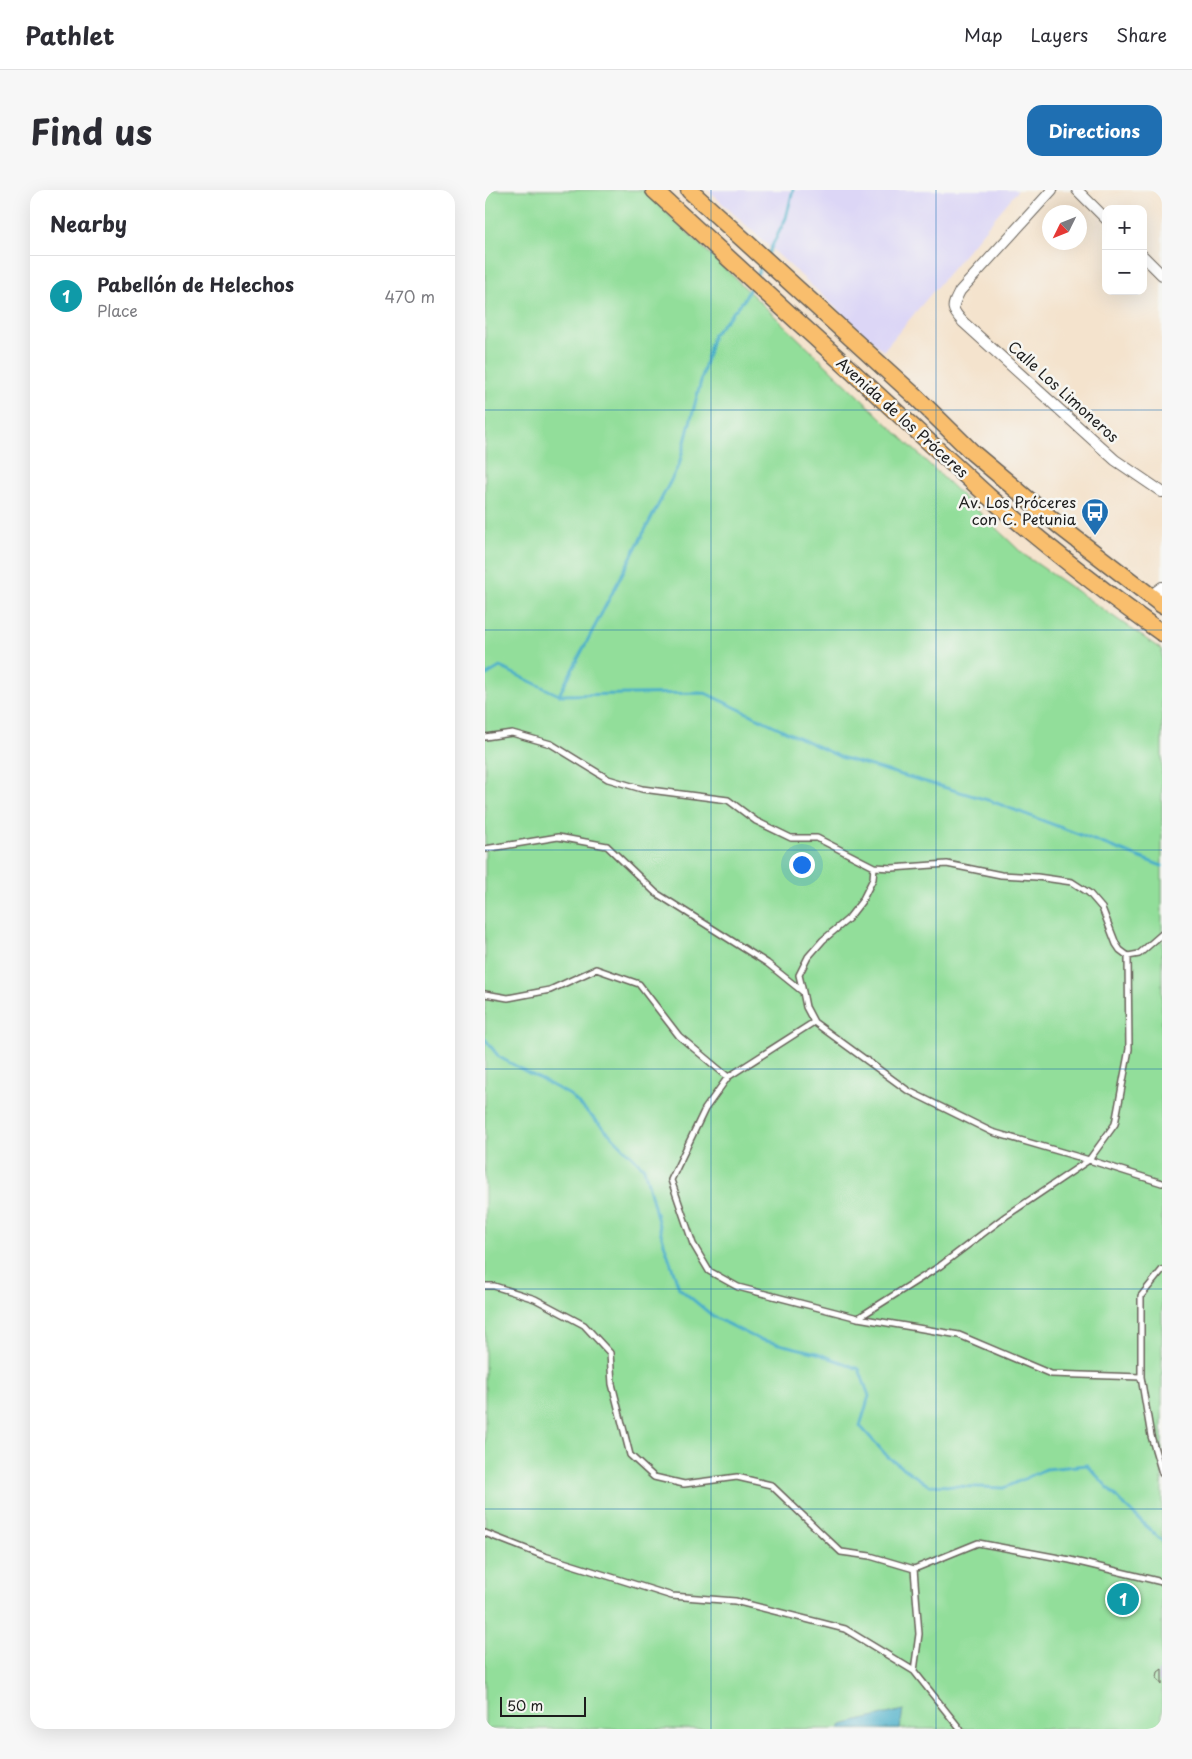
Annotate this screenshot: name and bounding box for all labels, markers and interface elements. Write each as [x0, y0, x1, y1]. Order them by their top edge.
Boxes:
text: Pathlet [25, 17, 115, 53]
text: Map [964, 21, 1003, 48]
text: Layers [1031, 21, 1088, 48]
text: Share [1116, 21, 1167, 48]
text: Find us [30, 104, 152, 157]
button: Directions [1027, 105, 1162, 156]
north arrow [1042, 205, 1087, 250]
map controls [1102, 205, 1147, 295]
button: + [1102, 205, 1147, 250]
text: Nearby [50, 207, 127, 239]
button: − [1102, 250, 1147, 295]
text: Pabellón de Helechos [97, 270, 294, 298]
text: 1 [62, 284, 70, 308]
text: 470 m [385, 284, 435, 308]
text: Place [97, 298, 138, 322]
street label: Calle Los Limoneros [1003, 335, 1125, 447]
street label: Avenida de los Próceres [832, 351, 974, 483]
place label: Av. Los Próceres con C. Petunia [958, 490, 1077, 530]
bus stop icon: Av. Los Próceres con C. Petunia [1080, 497, 1110, 536]
your location [789, 852, 815, 878]
pin: 1 [1107, 1580, 1139, 1618]
scale bar [500, 1694, 586, 1717]
text: 50 m [507, 1695, 543, 1716]

